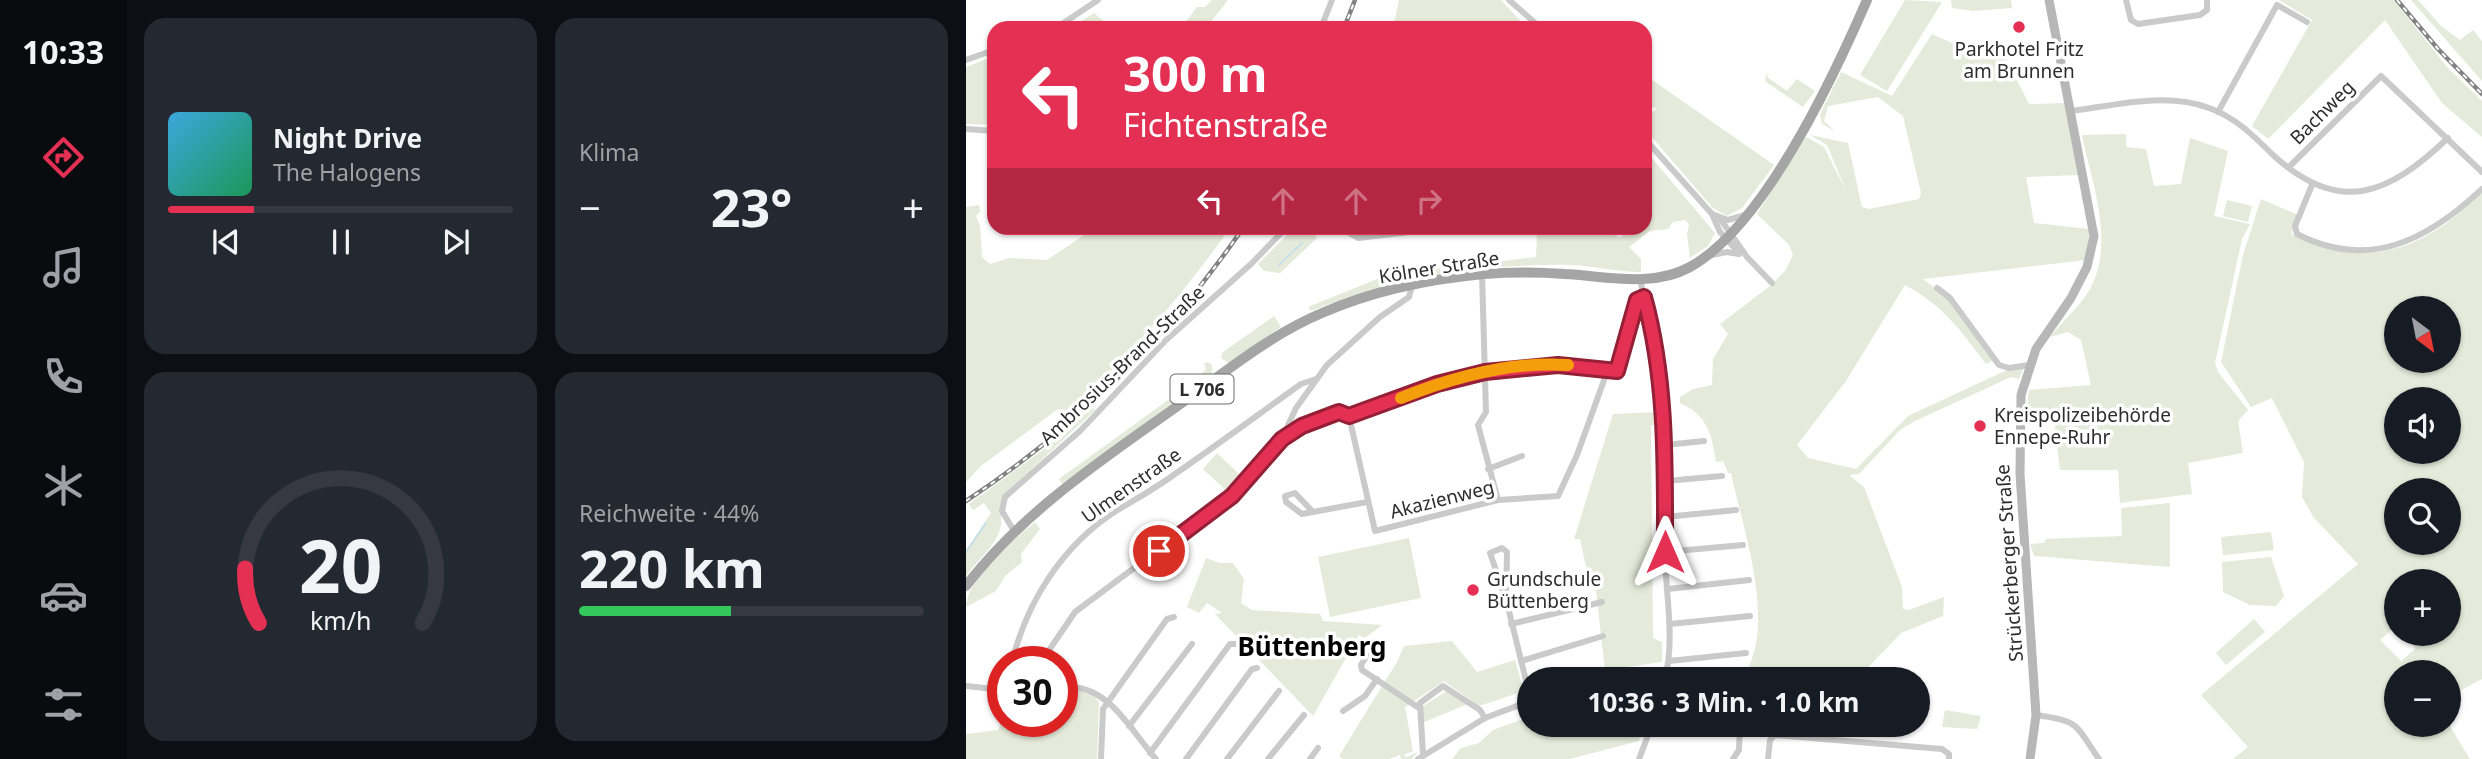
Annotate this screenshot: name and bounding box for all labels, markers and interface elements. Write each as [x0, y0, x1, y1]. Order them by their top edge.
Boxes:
marker: Parkhotel Fritz am Brunnen [2011, 19, 2027, 35]
text: 10:33 [22, 30, 104, 73]
place label: Parkhotel Fritz am Brunnen [1954, 36, 2084, 84]
text: 300 m [1123, 40, 1268, 106]
icon: left [1008, 49, 1099, 140]
street label: Bachweg [2284, 74, 2360, 150]
text: Fichtenstraße [1123, 103, 1328, 146]
text: Night Drive [273, 120, 422, 156]
icon: directions [39, 133, 88, 182]
text: Klima [579, 136, 640, 168]
text: The Halogens [273, 156, 421, 188]
text: 23° [711, 171, 792, 242]
text: − [579, 181, 601, 233]
text: + [902, 181, 924, 233]
icon: left [1191, 182, 1229, 220]
icon: ahead [1264, 182, 1302, 220]
icon: ahead [1337, 182, 1375, 220]
icon: right [1410, 182, 1448, 220]
icon: previous [207, 223, 245, 261]
icon: pause [322, 223, 360, 261]
icon: next [437, 223, 475, 261]
icon: music [39, 243, 88, 292]
street label: Kölner Straße [1377, 245, 1501, 289]
street label: Ambrosius-Brand-Straße [1034, 279, 1210, 451]
north arrow [2384, 296, 2460, 373]
map controls [2384, 296, 2461, 737]
icon: phone [39, 352, 88, 401]
road number: L 706 [1170, 374, 1234, 404]
button: sound [2384, 387, 2461, 464]
place label: Kreispolizeibehörde Ennepe-Ruhr [1994, 402, 2171, 450]
marker: Kreispolizeibehörde Ennepe-Ruhr [1972, 418, 1988, 434]
street label: Ulmenstraße [1076, 441, 1186, 529]
icon: climate [39, 461, 88, 510]
street label: Strückerberger Straße [1989, 463, 2029, 663]
street label: Akazienweg [1387, 473, 1497, 525]
button: search [2384, 478, 2461, 555]
text: Reichweite · 44% [579, 497, 759, 529]
text: 20 [299, 515, 382, 614]
position arrow [1628, 515, 1702, 589]
pin [1129, 521, 1189, 581]
text: 220 km [579, 532, 765, 603]
icon: arrive [1140, 532, 1178, 570]
place label: Grundschule Büttenberg [1487, 566, 1601, 614]
button: + [2384, 569, 2461, 646]
icon: car [39, 571, 88, 620]
marker: Grundschule Büttenberg [1465, 582, 1481, 598]
text: km/h [310, 602, 371, 636]
district label: Büttenberg [1238, 628, 1386, 664]
speed limit sign: 30 [987, 646, 1078, 737]
button: − [2384, 660, 2461, 737]
icon: filters [39, 680, 88, 729]
text: 10:36 · 3 Min. · 1.0 km [1588, 684, 1859, 720]

